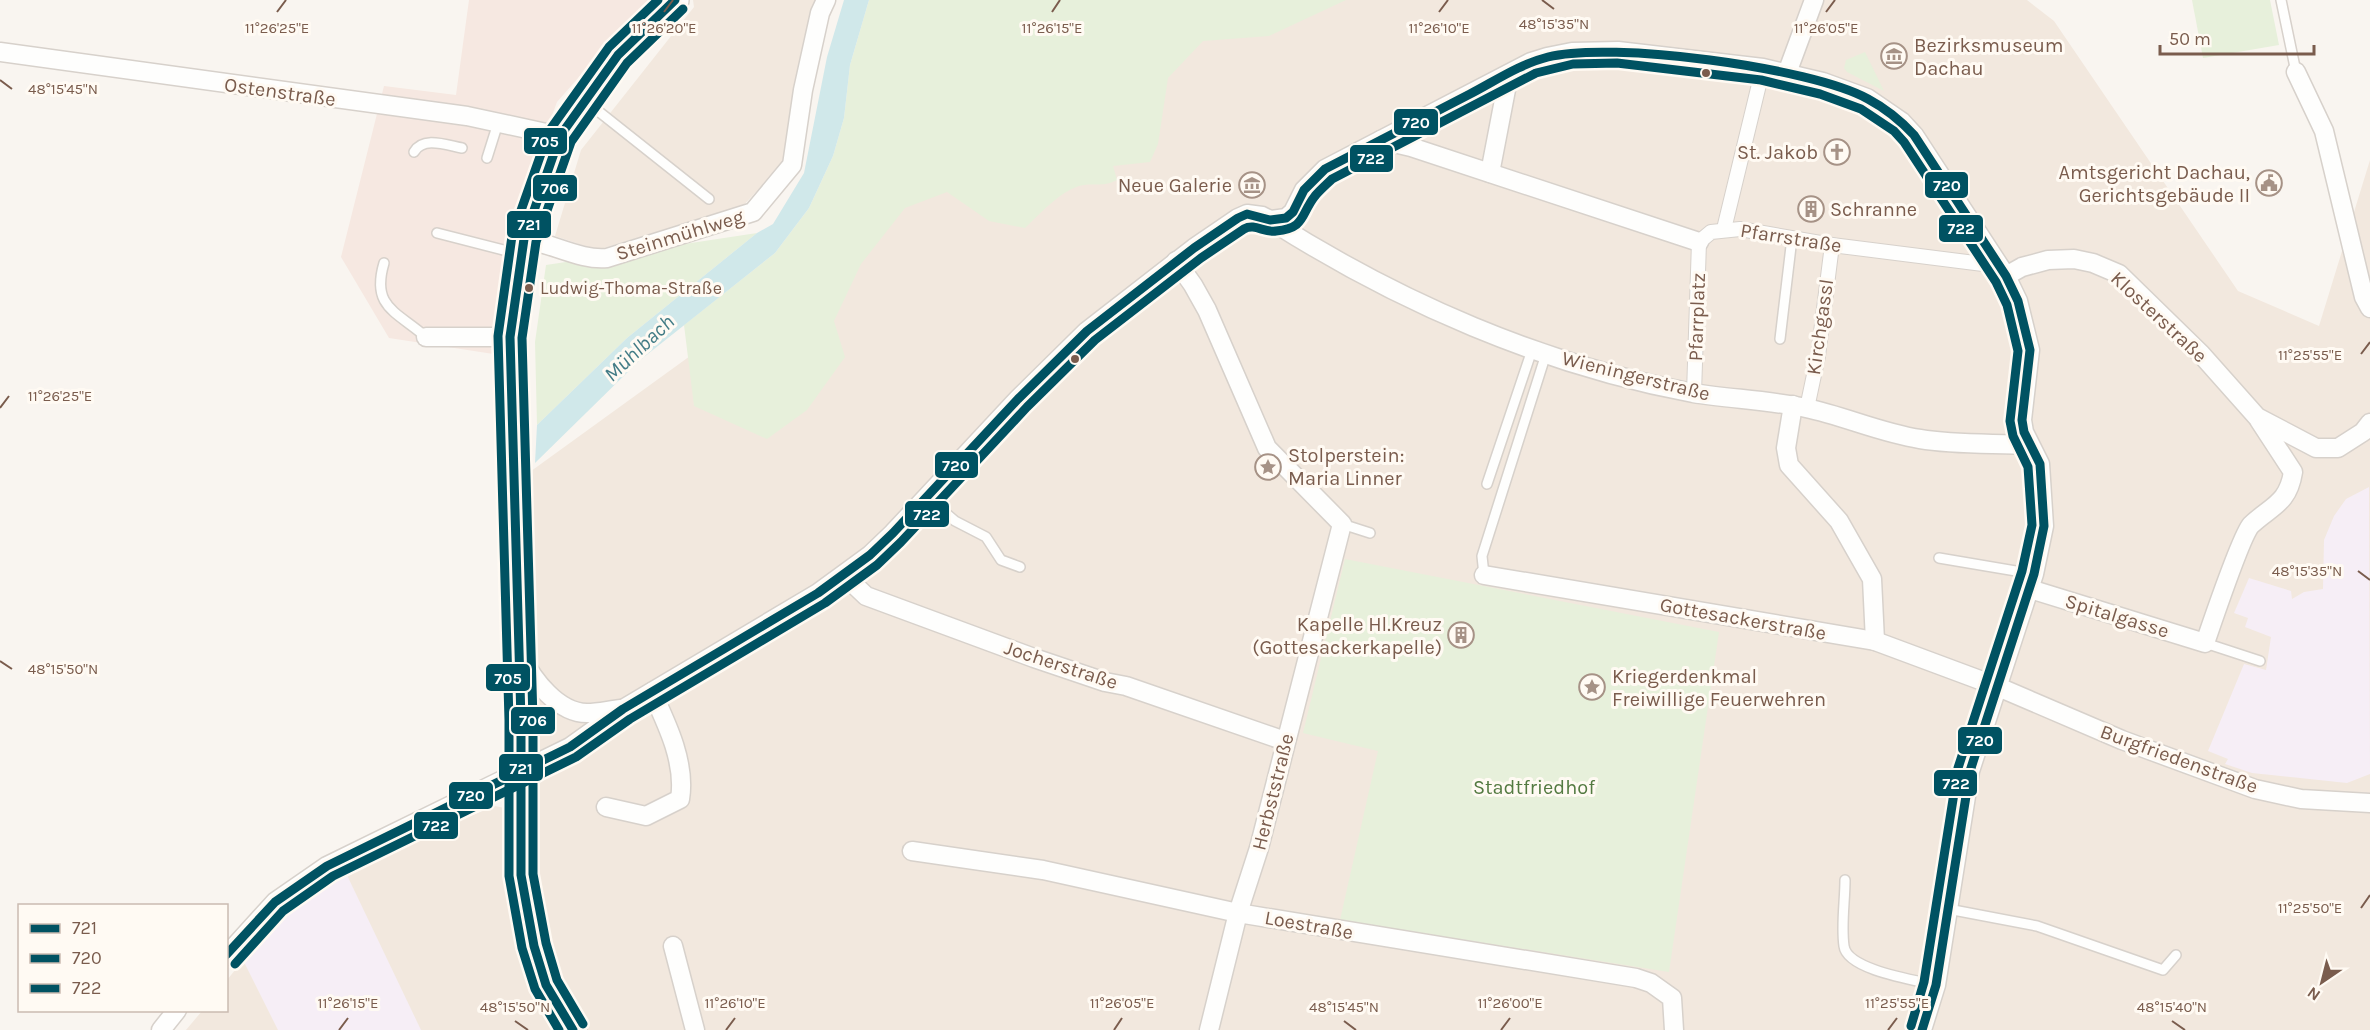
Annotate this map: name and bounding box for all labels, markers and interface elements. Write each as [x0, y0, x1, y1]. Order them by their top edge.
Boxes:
text: 48°15'35"N [1519, 15, 1589, 33]
scale bar [2160, 18, 2314, 56]
text: 11°26'25"E [245, 19, 309, 37]
text: 11°26'20"E [632, 19, 696, 37]
text: 11°26'15"E [1022, 19, 1082, 37]
text: 11°26'10"E [1408, 19, 1470, 37]
text: 11°26'05"E [1794, 19, 1858, 37]
text: 50 m [2169, 28, 2211, 50]
place label: Bezirksmuseum Dachau [1914, 34, 2064, 80]
museum icon: Bezirksmuseum Dachau [1879, 41, 1909, 71]
unlabelled marker [1700, 67, 1712, 79]
street label: Ostenstraße [223, 73, 337, 111]
text: 48°15'45"N [28, 80, 98, 98]
line badge: 720 [1393, 108, 1439, 136]
text: 720 [1402, 113, 1430, 132]
line badge: 705 [523, 127, 568, 155]
text: 705 [531, 132, 559, 151]
church icon: St. Jakob [1822, 137, 1852, 167]
place label: St. Jakob [1737, 141, 1818, 164]
line badge: 722 [1349, 144, 1394, 173]
text: 722 [1357, 149, 1385, 168]
place label: Amtsgericht Dachau, Gerichtsgebäude II [2058, 161, 2250, 207]
public building icon: Amtsgericht Dachau, Gerichtsgebäude II [2254, 168, 2284, 198]
museum icon: Neue Galerie [1237, 170, 1267, 200]
line badge: 720 [1924, 171, 1969, 199]
line badge: 706 [532, 174, 578, 202]
place label: Neue Galerie [1118, 174, 1232, 197]
text: 720 [1933, 176, 1961, 195]
text: 706 [541, 179, 569, 198]
building icon: Schranne [1796, 194, 1826, 224]
place label: Schranne [1830, 198, 1917, 221]
street label: Steinmühlweg [613, 205, 747, 265]
line badge: 721 [506, 210, 552, 239]
line badge: 722 [1938, 214, 1984, 243]
text: 721 [517, 215, 541, 234]
street label: Pfarrstraße [1739, 219, 1843, 257]
text: 722 [1947, 219, 1975, 238]
street label: Klosterstraße [2106, 267, 2212, 367]
street label: Pfarrplatz [1684, 272, 1710, 362]
place label: Ludwig-Thoma-Straße [540, 277, 722, 299]
street label: Kirchgassl [1802, 278, 1838, 376]
marker: Ludwig-Thoma-Straße [523, 282, 535, 294]
water label: Mühlbach [599, 310, 679, 386]
street label: Wieningerstraße [1560, 346, 1712, 406]
text: 11°25'55"E [2278, 346, 2342, 364]
unlabelled marker [1069, 353, 1081, 365]
text: 11°26'25"E [28, 387, 92, 405]
place label: Stolperstein: Maria Linner [1288, 444, 1404, 490]
line badge: 720 [934, 451, 979, 479]
place icon: Stolperstein: Maria Linner [1253, 452, 1283, 482]
text: 720 [942, 456, 970, 475]
line badge: 722 [904, 500, 950, 528]
text: 722 [913, 505, 941, 524]
text: 48°15'35"N [2272, 562, 2342, 580]
street label: Spitalgasse [2062, 589, 2172, 643]
street label: Gottesackerstraße [1658, 593, 1828, 645]
place label: Kapelle Hl.Kreuz (Gottesackerkapelle) [1252, 613, 1442, 659]
building icon: Kapelle Hl.Kreuz (Gottesackerkapelle) [1446, 620, 1476, 650]
street label: Jocherstraße [1001, 636, 1121, 694]
text: 48°15'50"N [28, 660, 98, 678]
line badge: 705 [485, 663, 531, 692]
place label: Kriegerdenkmal Freiwillige Feuerwehren [1612, 665, 1826, 711]
text: 705 [494, 669, 522, 688]
place icon: Kriegerdenkmal Freiwillige Feuerwehren [1577, 672, 1607, 702]
line badge: 706 [510, 706, 556, 735]
text: 706 [519, 711, 547, 730]
street label: Burgfriedenstraße [2097, 720, 2261, 798]
line badge: 720 [1957, 726, 2003, 755]
street label: Herbststraße [1247, 731, 1299, 853]
text: 720 [1966, 731, 1994, 750]
line badge: 721 [498, 753, 544, 782]
text: 721 [509, 759, 533, 778]
line badge: 722 [1933, 769, 1978, 797]
text: 722 [1942, 774, 1970, 793]
park label: Stadtfriedhof [1473, 776, 1595, 799]
line badge: 720 [448, 781, 494, 810]
text: 720 [457, 786, 485, 805]
line badge: 722 [413, 811, 459, 840]
text: 722 [422, 816, 450, 835]
text: 11°25'50"E [2278, 899, 2342, 917]
legend [18, 904, 228, 1012]
street label: Loestraße [1263, 906, 1355, 944]
text: 721 [72, 917, 97, 939]
text: 720 [72, 947, 102, 969]
north arrow [2292, 952, 2352, 1012]
text: 722 [72, 977, 101, 999]
text: N [2304, 983, 2324, 1005]
text: 11°26'15"E [318, 994, 378, 1012]
text: 11°26'10"E [704, 994, 766, 1012]
text: 11°26'05"E [1090, 994, 1154, 1012]
text: 11°26'00"E [1477, 994, 1543, 1012]
text: 11°25'55"E [1865, 994, 1929, 1012]
text: 48°15'50"N [480, 998, 550, 1016]
text: 48°15'45"N [1309, 998, 1379, 1016]
text: 48°15'40"N [2137, 998, 2207, 1016]

